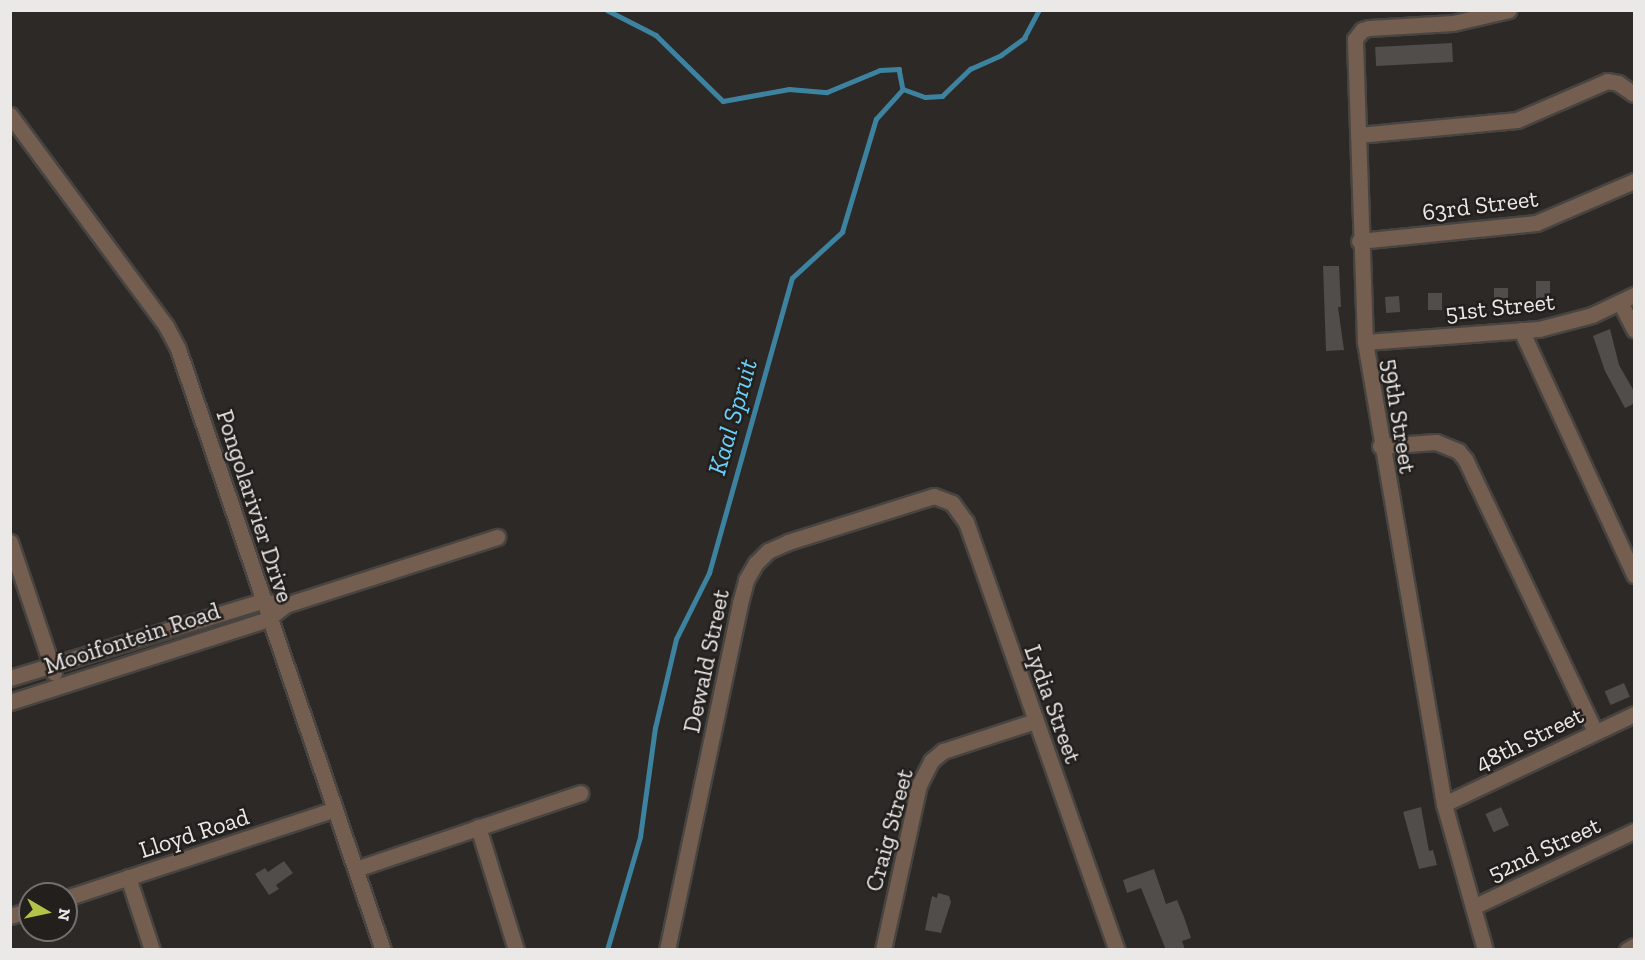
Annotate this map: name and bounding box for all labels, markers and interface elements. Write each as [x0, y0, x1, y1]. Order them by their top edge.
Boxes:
street label: 63rd Street [1420, 184, 1540, 226]
street label: 51st Street [1444, 287, 1556, 327]
water label: Kaal Spruit [702, 355, 764, 479]
street label: 59th Street [1376, 356, 1422, 476]
street label: Pongolarivier Drive [210, 406, 300, 606]
street label: Dewald Street [677, 586, 735, 736]
street label: Mooifontein Road [40, 596, 224, 680]
street label: Lydia Street [1018, 641, 1088, 767]
street label: 48th Street [1470, 700, 1588, 778]
street label: Craig Street [859, 766, 919, 894]
street label: Lloyd Road [136, 802, 252, 864]
street label: 52nd Street [1483, 811, 1605, 887]
north arrow [18, 882, 78, 942]
text: N [54, 907, 75, 922]

